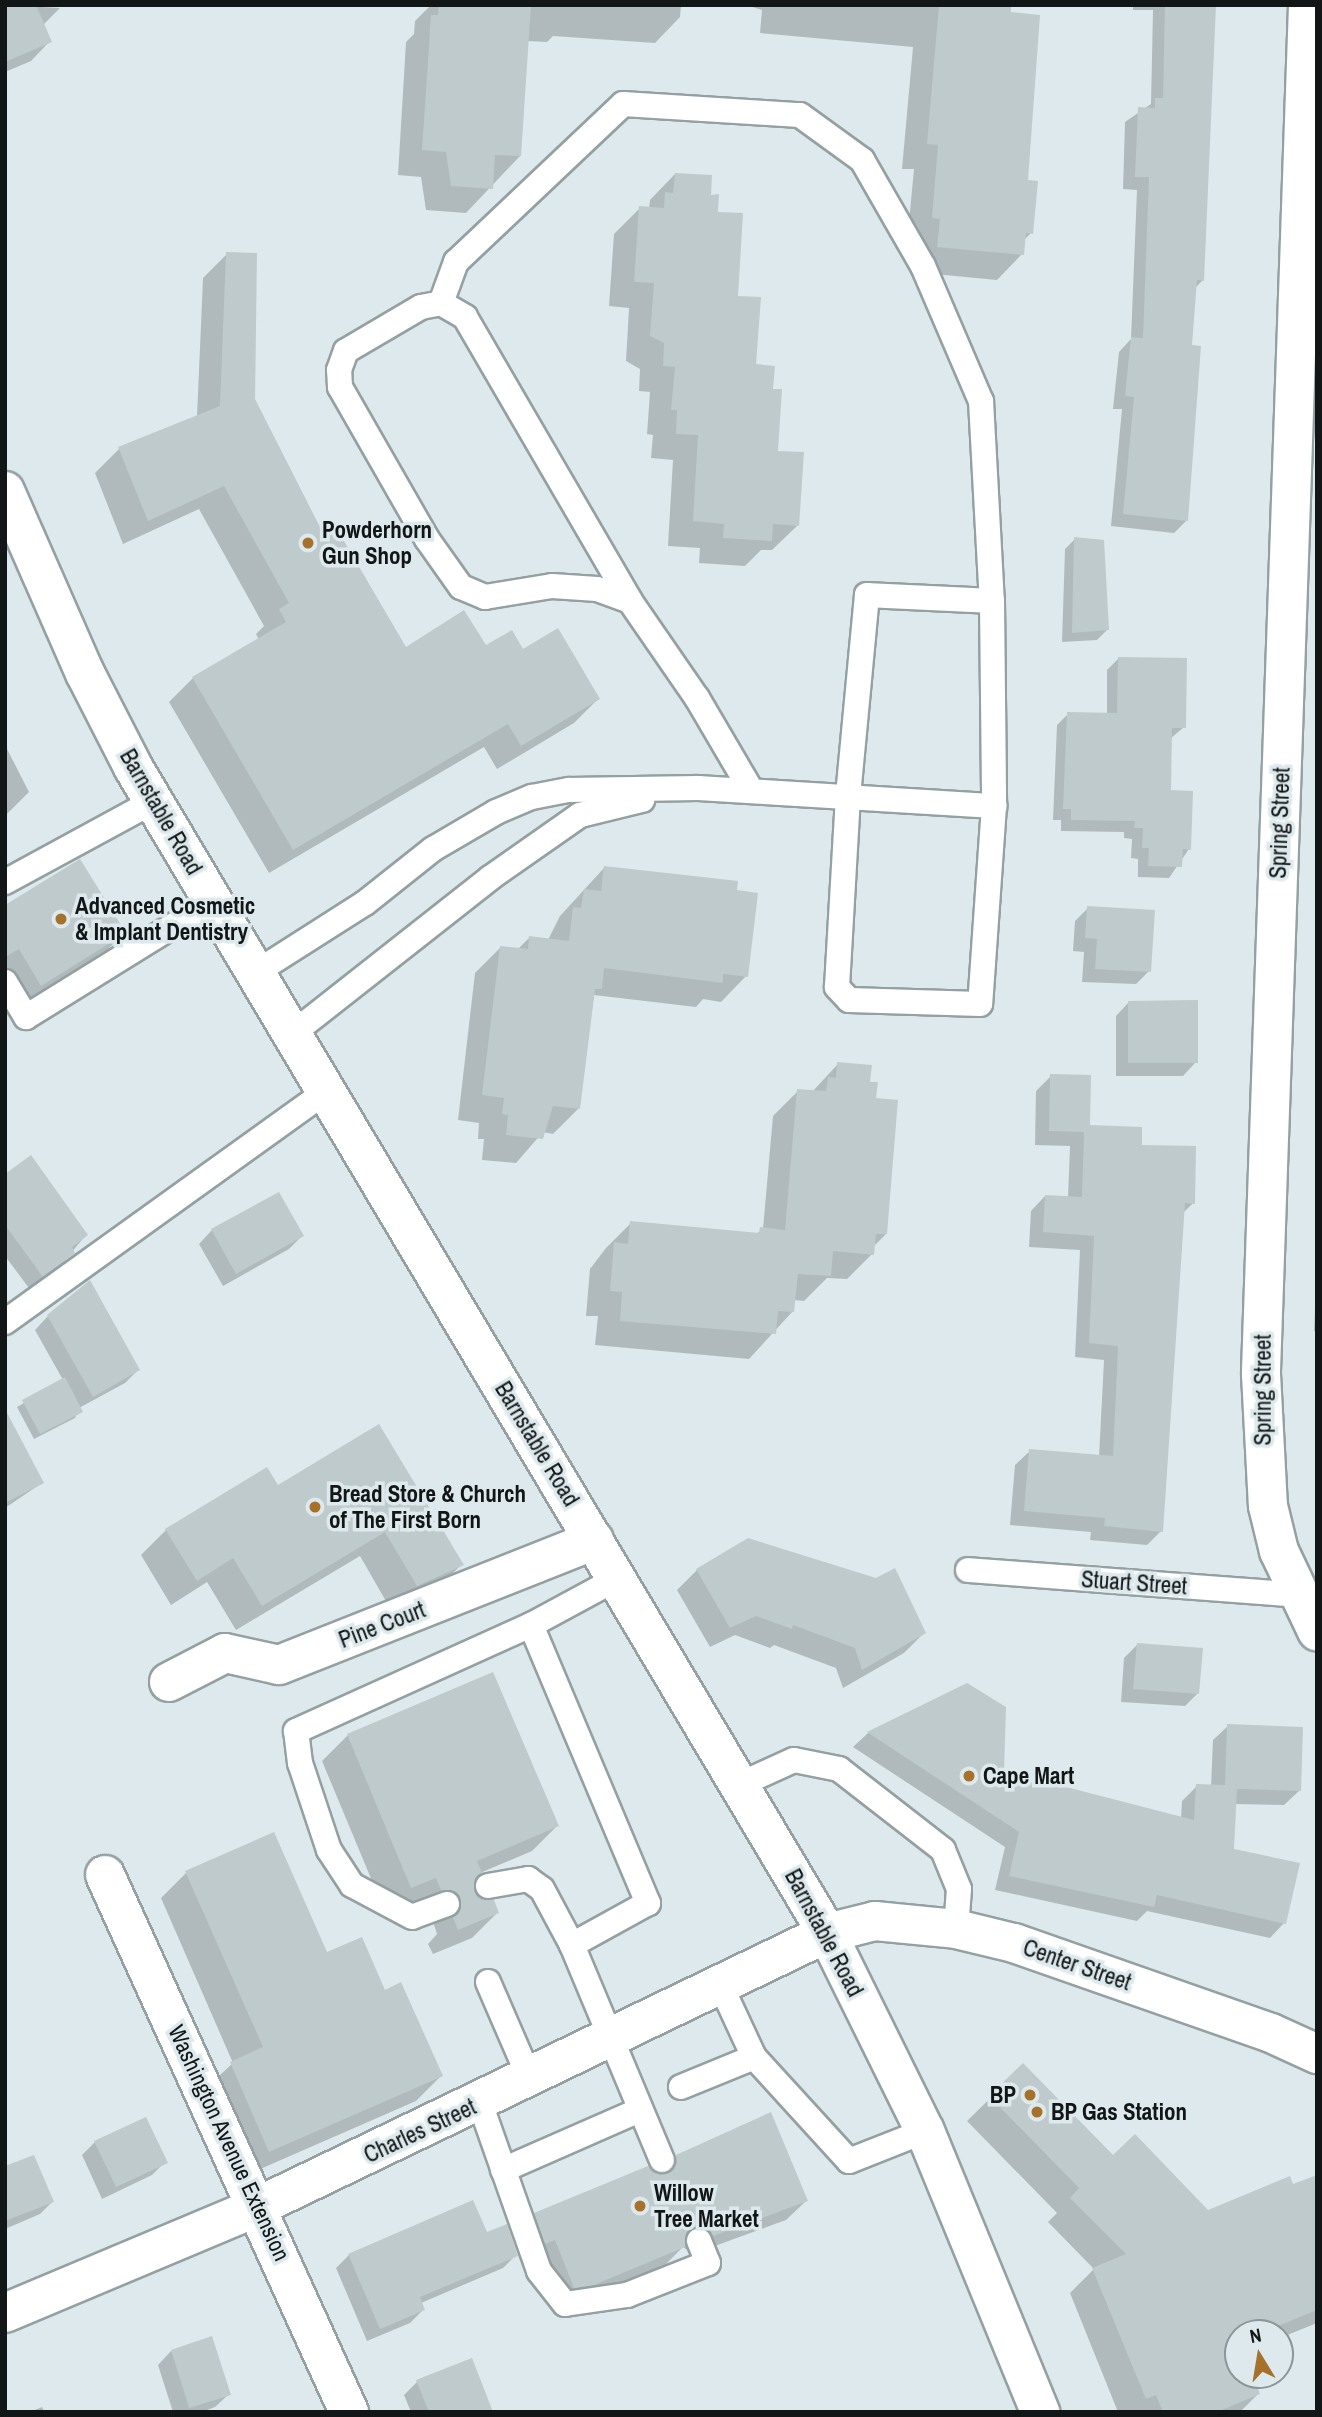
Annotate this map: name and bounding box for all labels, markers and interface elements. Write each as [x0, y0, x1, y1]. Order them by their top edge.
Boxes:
place label: Powderhorn Gun Shop [322, 516, 432, 570]
marker: Powderhorn Gun Shop [300, 535, 316, 551]
street label: Barnstable Road [114, 744, 208, 880]
street label: Spring Street [1264, 767, 1296, 879]
place label: Advanced Cosmetic & Implant Dentistry [75, 892, 255, 946]
marker: Advanced Cosmetic & Implant Dentistry [53, 911, 69, 927]
street label: Spring Street [1249, 1334, 1277, 1446]
street label: Barnstable Road [489, 1377, 585, 1511]
place label: Bread Store & Church of The First Born [329, 1480, 526, 1534]
marker: Bread Store & Church of The First Born [307, 1499, 323, 1515]
street label: Stuart Street [1080, 1566, 1188, 1600]
street label: Pine Court [335, 1596, 429, 1654]
place label: Cape Mart [983, 1762, 1074, 1790]
marker: Cape Mart [961, 1768, 977, 1784]
street label: Barnstable Road [779, 1865, 869, 2001]
street label: Center Street [1019, 1934, 1135, 1996]
street label: Washington Avenue Extension [162, 2020, 296, 2266]
place label: BP [990, 2081, 1016, 2109]
marker: BP [1022, 2087, 1038, 2103]
street label: Charles Street [360, 2093, 480, 2169]
place label: BP Gas Station [1051, 2098, 1187, 2126]
marker: BP Gas Station [1029, 2104, 1045, 2120]
place label: Willow Tree Market [654, 2179, 759, 2233]
marker: Willow Tree Market [632, 2198, 648, 2214]
north arrow [1224, 2319, 1294, 2389]
text: N [1247, 2322, 1263, 2349]

